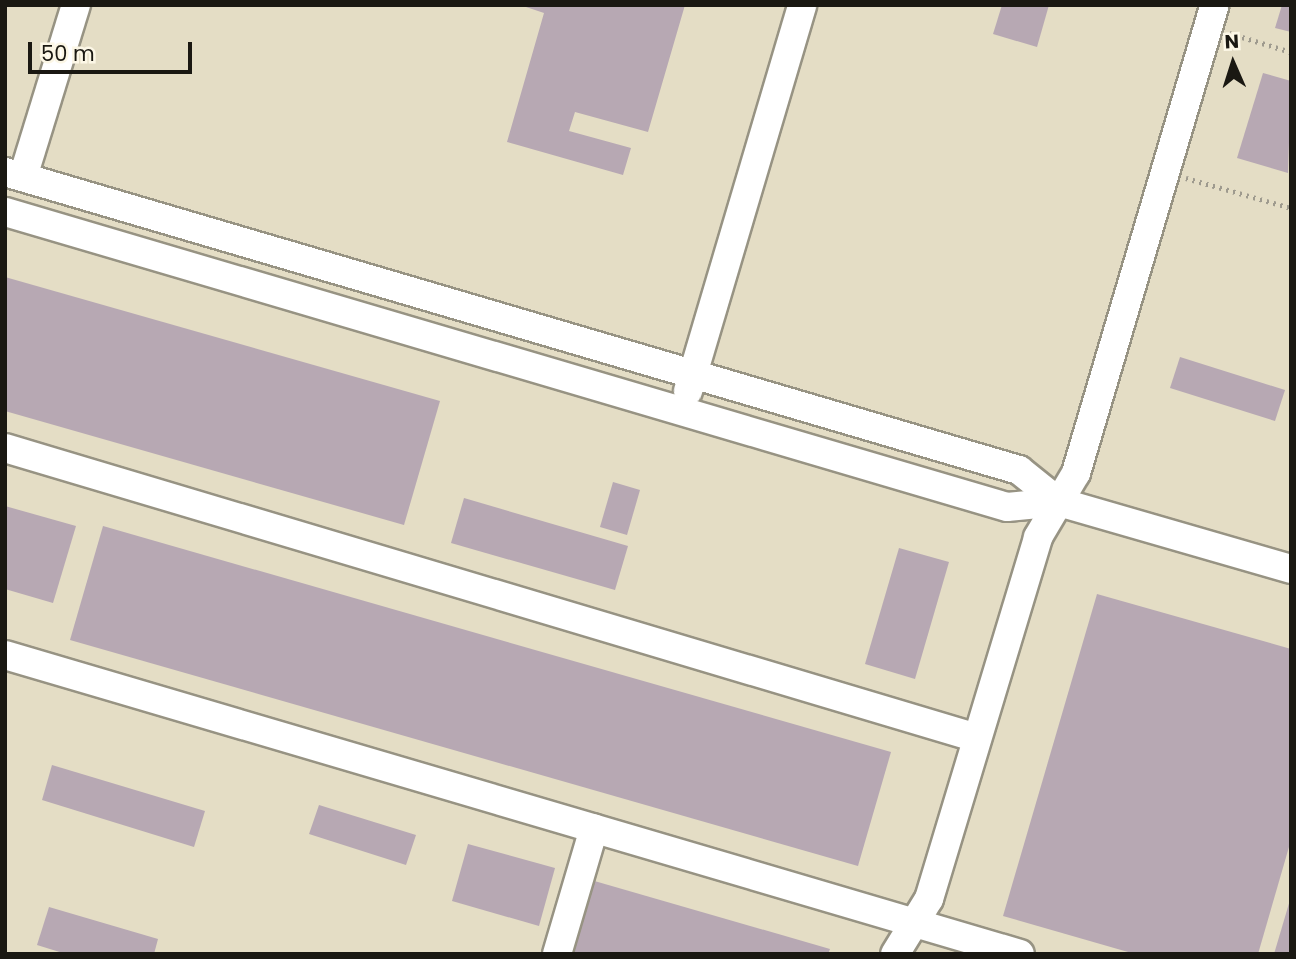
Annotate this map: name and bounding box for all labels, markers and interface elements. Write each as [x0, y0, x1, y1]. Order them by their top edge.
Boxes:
scale bar [32, 28, 196, 72]
north arrow [1198, 28, 1268, 98]
text: N [1224, 28, 1240, 55]
text: 50 m [41, 39, 95, 68]

